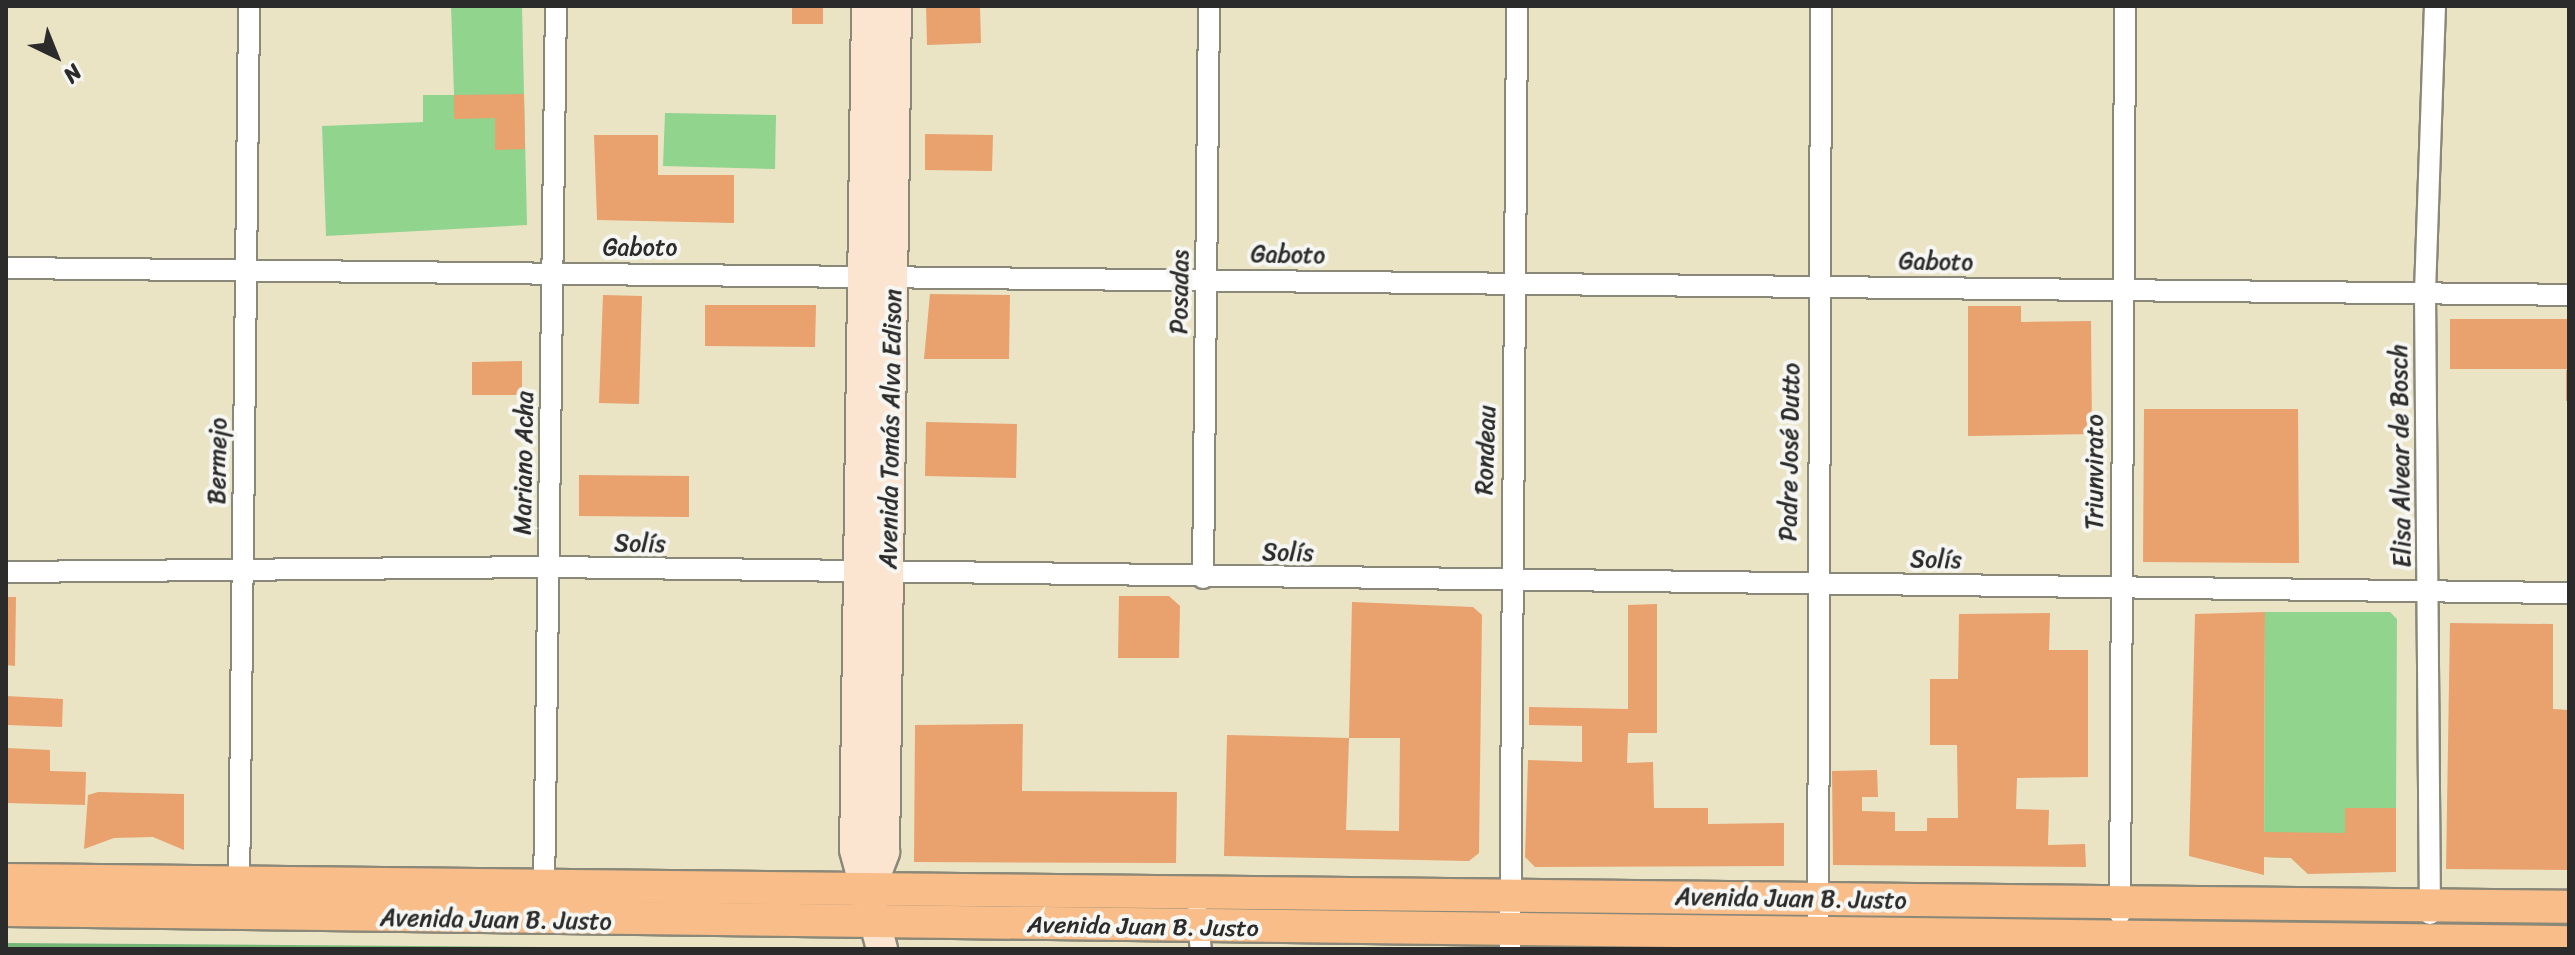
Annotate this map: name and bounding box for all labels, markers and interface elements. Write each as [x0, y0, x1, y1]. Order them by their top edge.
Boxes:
north arrow [16, 16, 96, 96]
text: N [54, 54, 92, 93]
street label: Gaboto [603, 234, 677, 262]
street label: Gaboto [1250, 240, 1326, 270]
street label: Gaboto [1898, 247, 1974, 277]
street label: Posadas [1165, 250, 1195, 334]
street label: Avenida Tomás Alva Edison [874, 288, 908, 570]
street label: Elisa Alvear de Bosch [2385, 344, 2417, 568]
street label: Padre José Dutto [1774, 362, 1806, 542]
street label: Mariano Acha [508, 391, 540, 535]
street label: Rondeau [1470, 405, 1502, 495]
street label: Triunvirato [2081, 414, 2109, 530]
street label: Bermejo [203, 417, 233, 505]
street label: Solís [614, 529, 666, 559]
street label: Solís [1262, 538, 1314, 568]
street label: Solís [1910, 545, 1962, 575]
street label: Avenida Juan B. Justo [1675, 883, 1907, 915]
street label: Avenida Juan B. Justo [380, 904, 612, 936]
street label: Avenida Juan B. Justo [1027, 911, 1259, 943]

